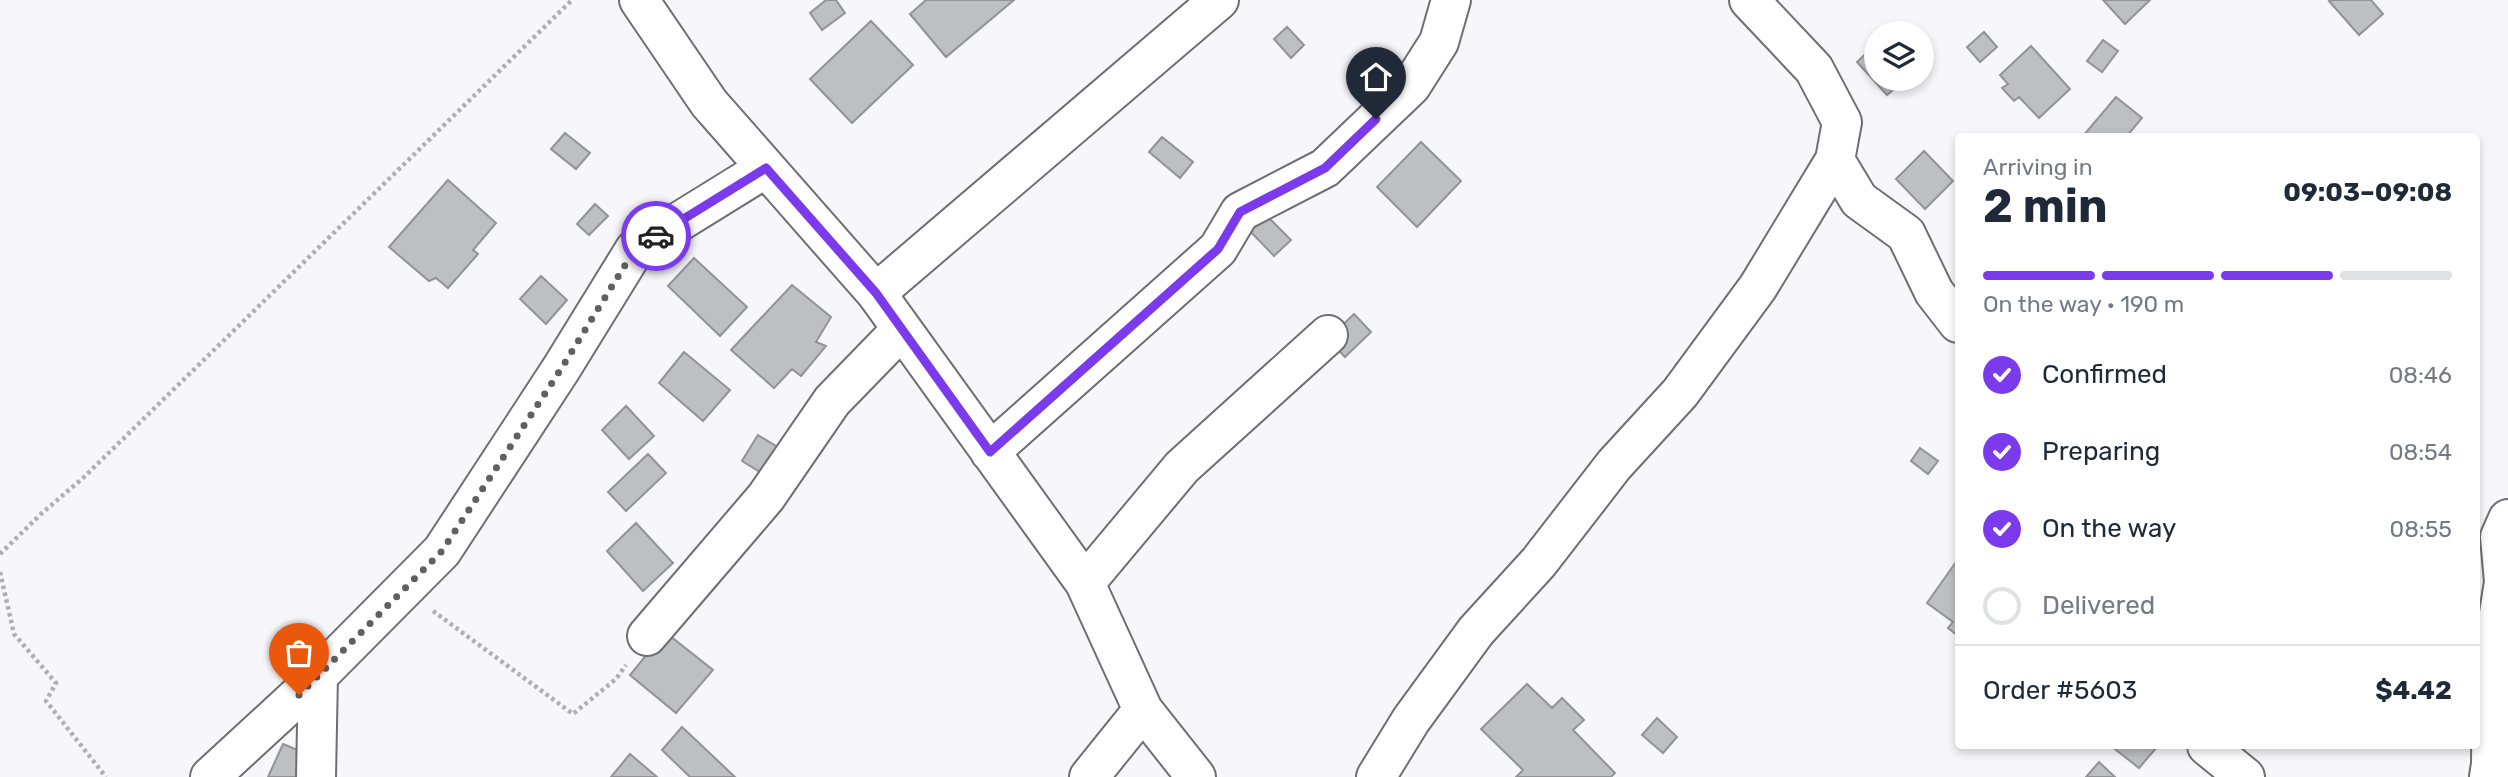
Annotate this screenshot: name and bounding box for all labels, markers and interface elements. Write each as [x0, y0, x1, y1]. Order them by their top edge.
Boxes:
map controls [1864, 21, 1934, 91]
button: layers [1864, 21, 1934, 91]
pin [1346, 47, 1406, 119]
icon: home [1357, 58, 1395, 96]
text: Arriving in [1983, 153, 2093, 181]
text: 09:03–09:08 [2283, 177, 2452, 208]
text: 2 min [1983, 179, 2108, 234]
courier [621, 201, 691, 271]
icon: car [637, 217, 675, 255]
text: On the way · 190 m [1983, 290, 2184, 318]
icon: check [1983, 356, 2021, 394]
text: Confirmed [2042, 359, 2167, 390]
text: 08:46 [2389, 361, 2452, 389]
icon: check [1983, 433, 2021, 471]
text: Preparing [2042, 436, 2160, 467]
text: 08:54 [2389, 438, 2452, 466]
icon: check [1983, 510, 2021, 548]
text: On the way [2042, 513, 2176, 544]
text: 08:55 [2390, 515, 2452, 543]
text: Delivered [2042, 590, 2155, 621]
pin [269, 623, 329, 695]
icon: bag [280, 634, 318, 672]
text: Order #5603 [1983, 675, 2137, 706]
text: $4.42 [2375, 675, 2452, 706]

